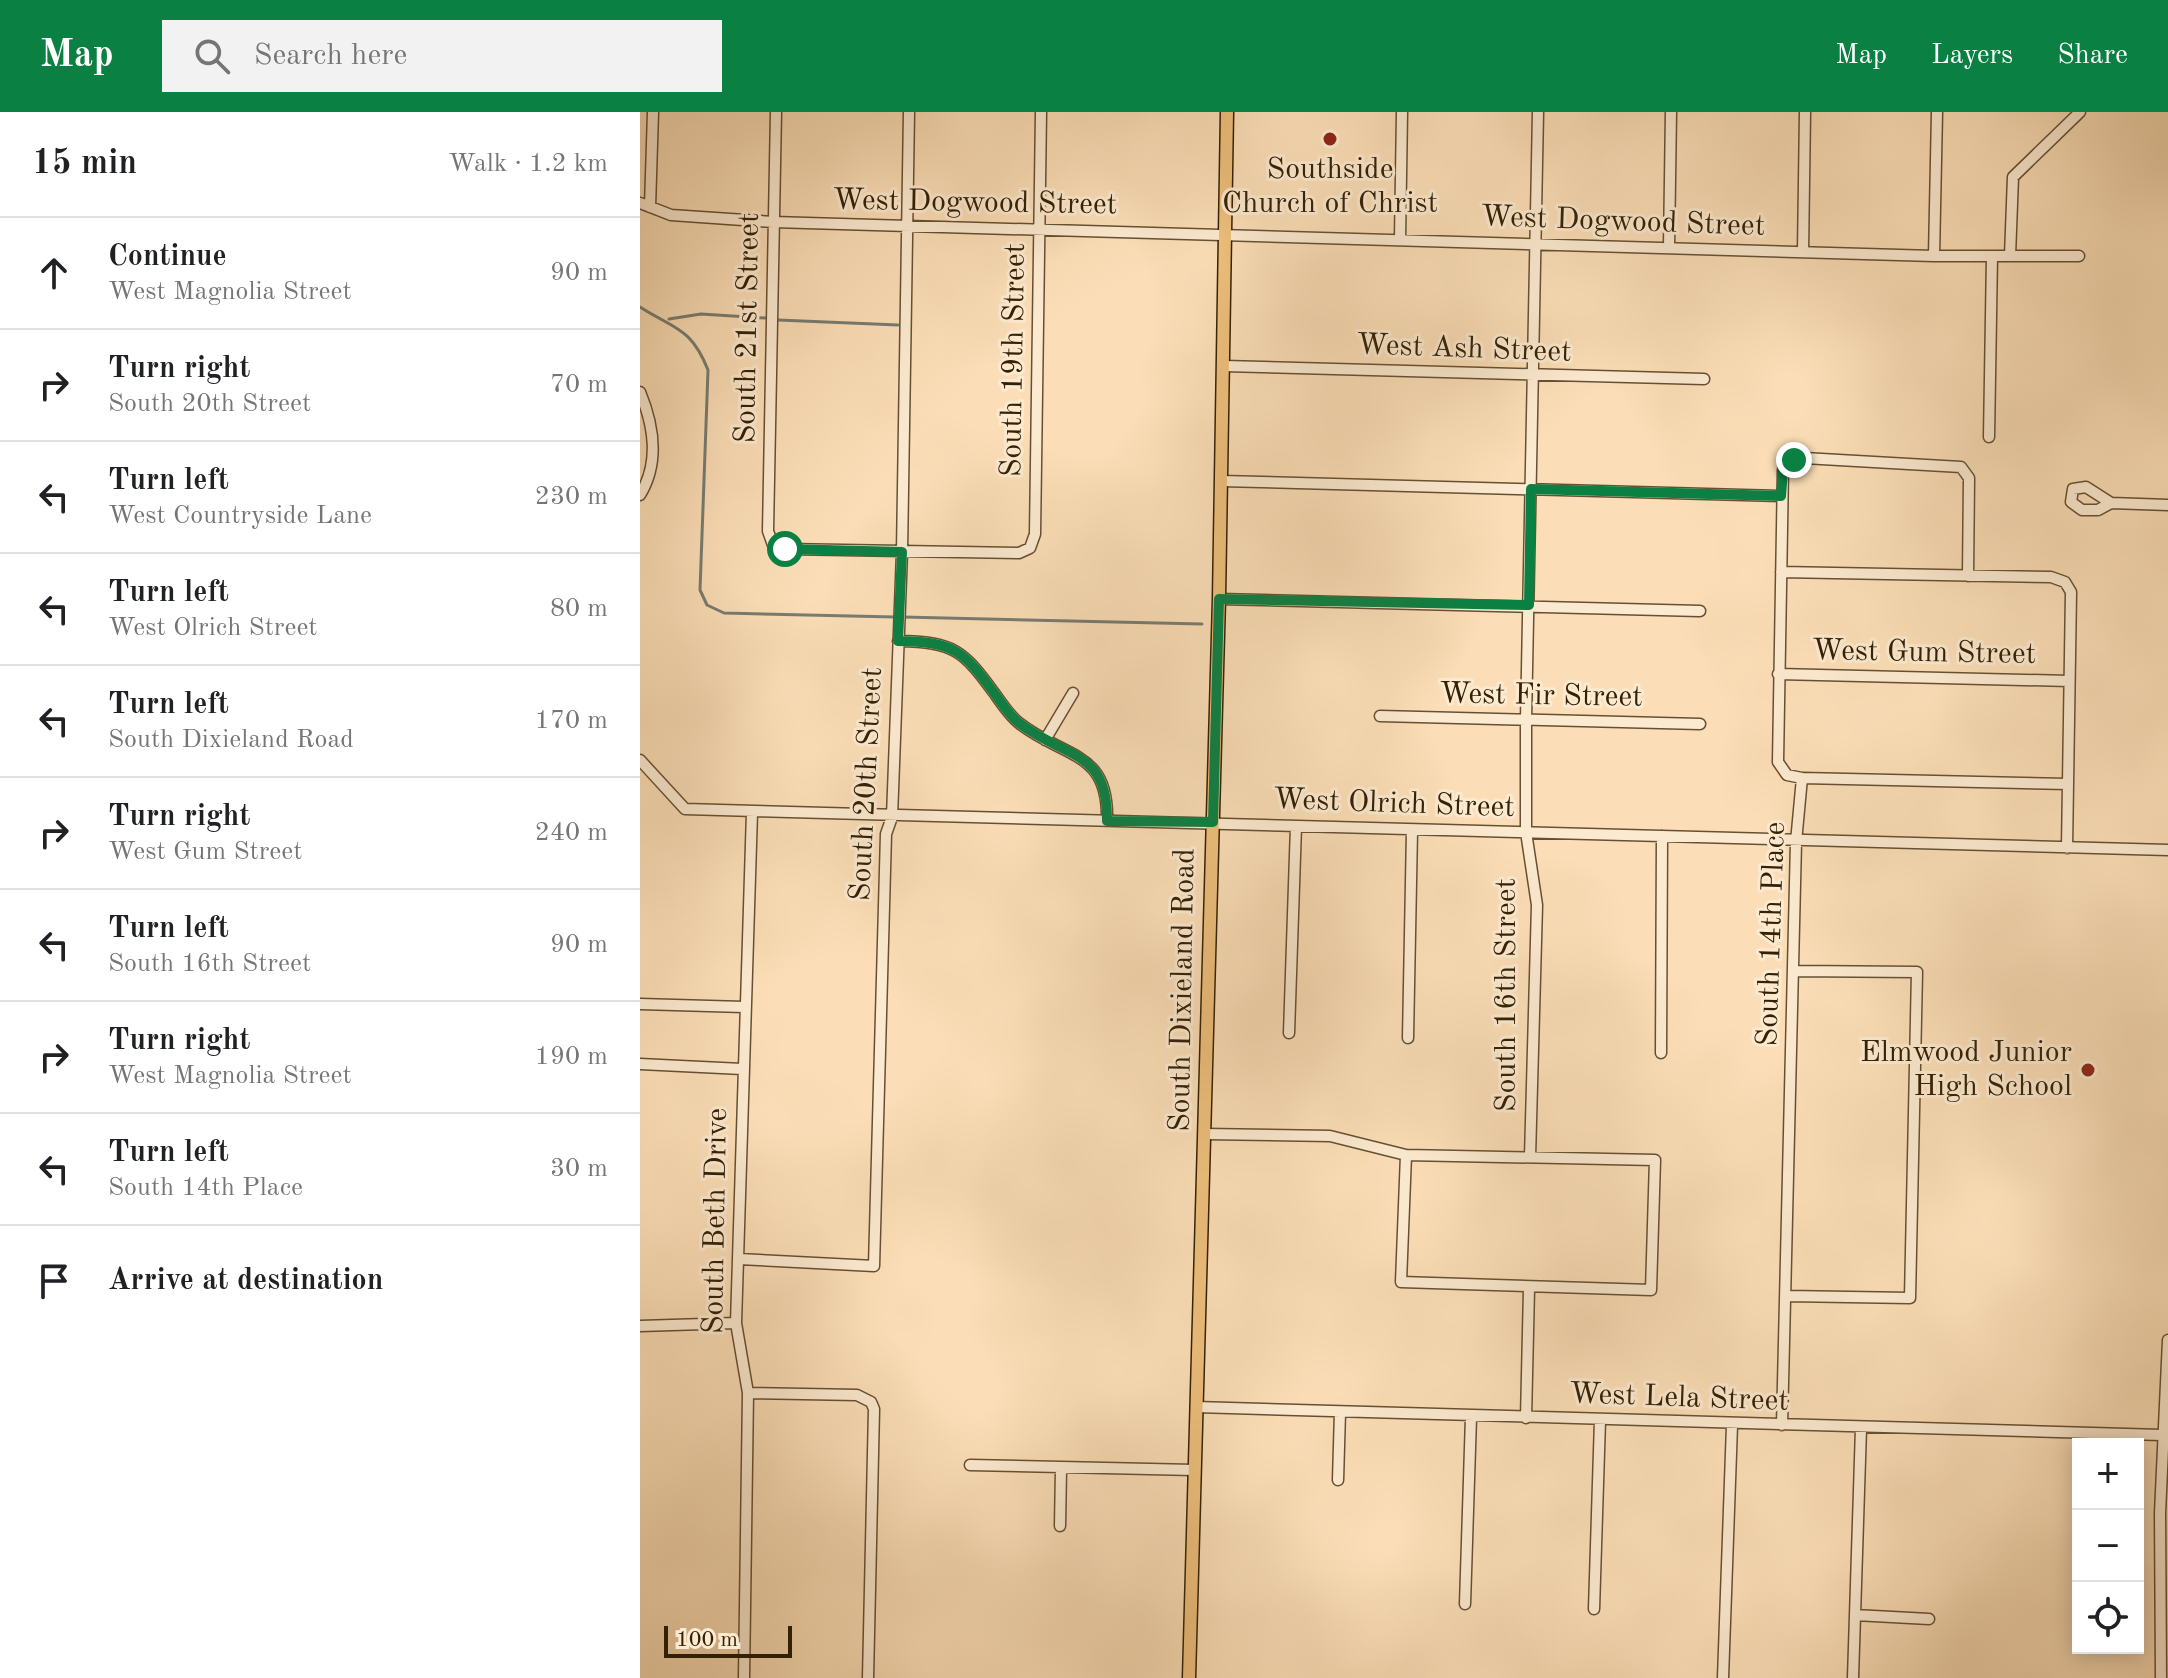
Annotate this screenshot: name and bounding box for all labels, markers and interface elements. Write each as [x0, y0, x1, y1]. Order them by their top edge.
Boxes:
search box [162, 20, 722, 92]
icon: search [190, 34, 234, 78]
text: Map [40, 37, 114, 75]
text: Search here [254, 41, 407, 71]
text: Map [1835, 42, 1887, 70]
text: Layers [1931, 42, 2013, 70]
text: Share [2057, 42, 2128, 70]
marker: Southside Church of Christ [1321, 130, 1339, 148]
text: 15 min [32, 147, 137, 181]
text: Walk · 1.2 km [448, 151, 608, 177]
place label: Southside Church of Christ [1222, 155, 1438, 219]
street label: West Dogwood Street [832, 186, 1118, 220]
street label: West Dogwood Street [1480, 202, 1766, 242]
street label: South 21st Street [731, 212, 765, 444]
text: Continue [108, 242, 227, 272]
street label: South 19th Street [997, 243, 1031, 477]
icon: ahead [32, 251, 76, 295]
text: 90 m [550, 260, 608, 286]
text: West Magnolia Street [108, 279, 352, 305]
street label: West Ash Street [1356, 330, 1572, 368]
text: Turn right [108, 354, 250, 384]
icon: right [32, 363, 76, 407]
text: 70 m [550, 372, 608, 398]
text: South 20th Street [108, 391, 311, 417]
route end [1776, 442, 1812, 478]
text: Turn left [108, 466, 229, 496]
icon: left [32, 475, 76, 519]
text: 230 m [535, 484, 608, 510]
text: West Countryside Lane [108, 503, 372, 529]
route start [767, 531, 803, 567]
text: Turn left [108, 578, 229, 608]
icon: left [32, 587, 76, 631]
text: 80 m [550, 596, 608, 622]
text: West Olrich Street [108, 615, 317, 641]
street label: West Gum Street [1812, 636, 2036, 670]
street label: South 20th Street [846, 666, 888, 902]
street label: West Fir Street [1439, 679, 1643, 713]
text: Turn left [108, 690, 229, 720]
icon: left [32, 699, 76, 743]
text: 170 m [535, 708, 608, 734]
text: South Dixieland Road [108, 727, 354, 753]
street label: West Olrich Street [1273, 785, 1515, 823]
text: Turn right [108, 802, 250, 832]
icon: right [32, 811, 76, 855]
text: 240 m [535, 820, 608, 846]
street label: South 14th Place [1753, 821, 1791, 1047]
text: West Gum Street [108, 839, 302, 865]
street label: South Dixieland Road [1166, 848, 1200, 1132]
street label: South 16th Street [1492, 878, 1522, 1112]
text: Turn left [108, 914, 229, 944]
icon: left [32, 923, 76, 967]
text: 90 m [550, 932, 608, 958]
text: South 16th Street [108, 951, 311, 977]
text: Turn right [108, 1026, 250, 1056]
icon: right [32, 1035, 76, 1079]
place label: Elmwood Junior High School [1860, 1038, 2072, 1102]
text: 190 m [535, 1044, 608, 1070]
marker: Elmwood Junior High School [2079, 1061, 2097, 1079]
text: West Magnolia Street [108, 1063, 352, 1089]
street label: South Beth Drive [699, 1108, 733, 1334]
text: Turn left [108, 1138, 229, 1168]
icon: left [32, 1147, 76, 1191]
text: 30 m [550, 1156, 608, 1182]
text: South 14th Place [108, 1175, 303, 1201]
icon: arrive [32, 1259, 76, 1303]
text: Arrive at destination [108, 1266, 383, 1296]
street label: West Lela Street [1569, 1379, 1789, 1417]
map controls [2072, 1438, 2144, 1654]
button: + [2072, 1438, 2144, 1510]
button: − [2072, 1510, 2144, 1582]
button: locate [2072, 1582, 2144, 1654]
scale bar [664, 1622, 792, 1658]
text: 100 m [676, 1629, 738, 1651]

